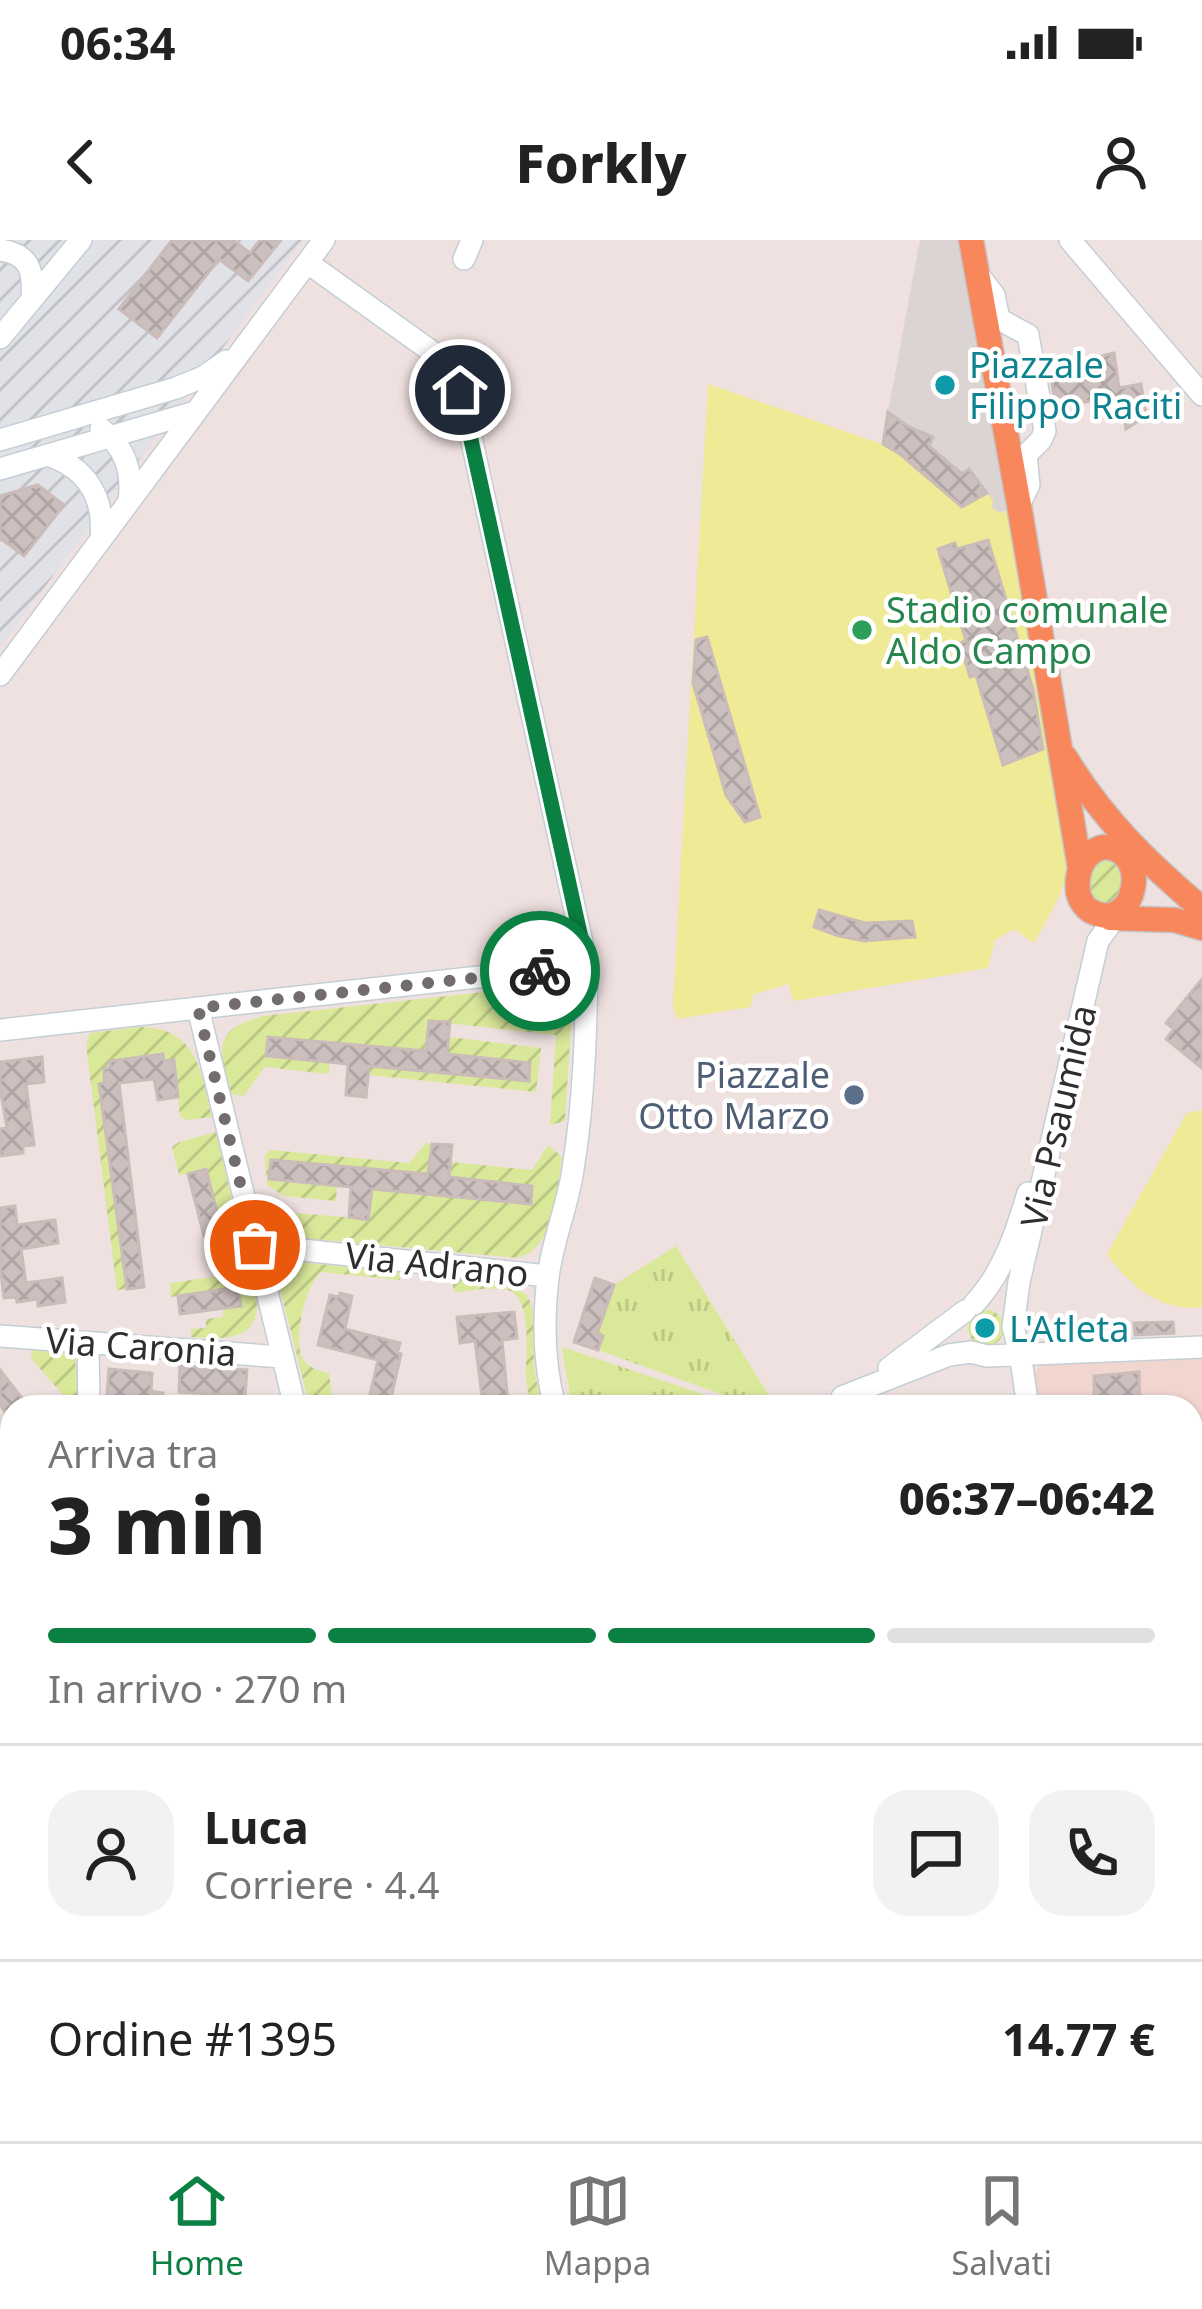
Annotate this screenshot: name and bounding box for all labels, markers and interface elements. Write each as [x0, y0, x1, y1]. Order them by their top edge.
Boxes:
text: 06:34 [60, 12, 176, 73]
text: Forkly [515, 125, 687, 199]
icon: back [48, 129, 114, 195]
icon: person [1088, 129, 1154, 195]
pin [409, 339, 511, 441]
place label: Piazzale Filippo Raciti [969, 340, 1182, 430]
icon: home [427, 357, 493, 423]
marker: Piazzale Filippo Raciti [932, 372, 958, 398]
place label: Stadio comunale Aldo Campo [886, 585, 1169, 675]
marker: Stadio comunale Aldo Campo [849, 617, 875, 643]
courier [480, 911, 600, 1031]
icon: bike [507, 938, 573, 1004]
street label: Via Psaumida [1009, 1000, 1107, 1232]
place label: Piazzale Otto Marzo [638, 1050, 830, 1140]
marker: Piazzale Otto Marzo [841, 1082, 867, 1108]
pin [204, 1194, 306, 1296]
icon: bag [222, 1212, 288, 1278]
street label: Via Adrano [343, 1230, 531, 1298]
place label: L'Atleta [1009, 1304, 1129, 1353]
street label: Via Caronia [44, 1315, 238, 1377]
marker: L'Atleta [972, 1315, 998, 1341]
text: Arriva tra [48, 1426, 218, 1479]
text: 06:37–06:42 [899, 1467, 1155, 1528]
text: 3 min [48, 1471, 266, 1577]
text: In arrivo · 270 m [48, 1661, 347, 1714]
button: person [48, 1790, 174, 1916]
button: chat [873, 1790, 999, 1916]
button: phone [1029, 1790, 1155, 1916]
text: Luca [204, 1796, 309, 1857]
text: Corriere · 4.4 [204, 1857, 440, 1910]
text: Ordine #1395 [48, 2008, 337, 2069]
text: 14.77 € [1002, 2008, 1155, 2069]
tab: Home [150, 2168, 244, 2285]
tab: Mappa [544, 2168, 651, 2285]
tab: Salvati [951, 2168, 1052, 2285]

